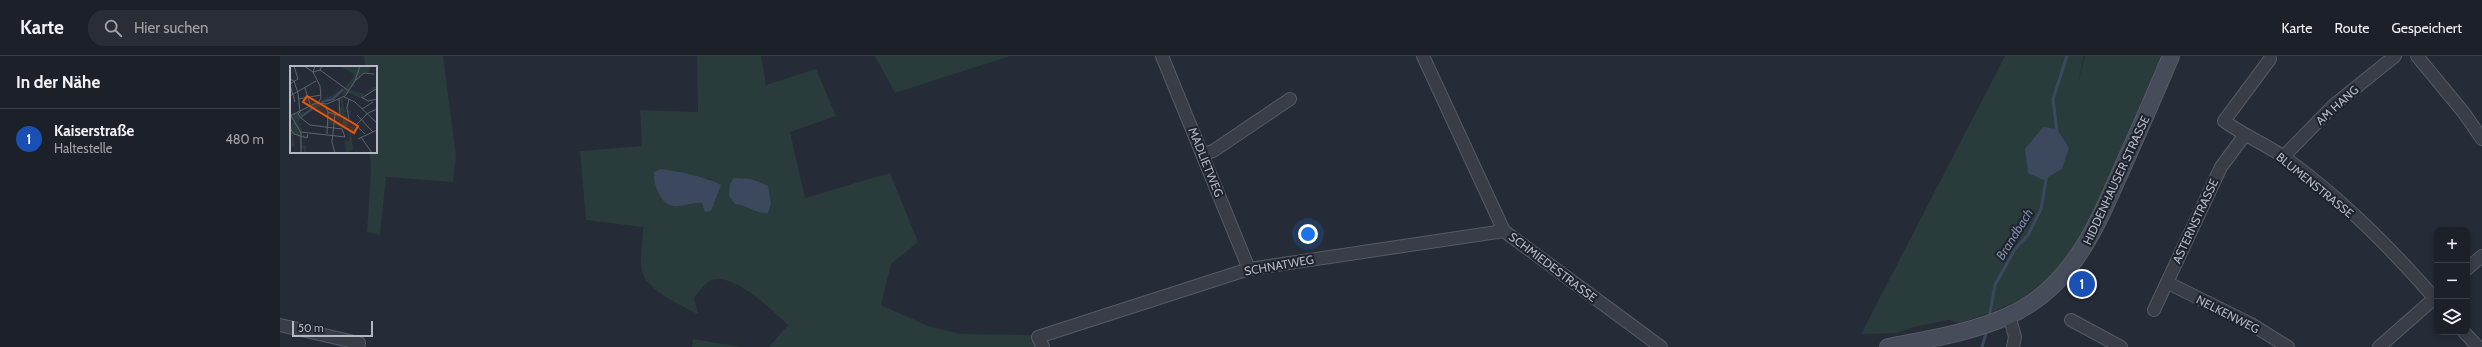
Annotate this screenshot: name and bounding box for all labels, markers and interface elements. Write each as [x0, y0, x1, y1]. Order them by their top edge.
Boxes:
search box [88, 10, 368, 46]
text: Karte [20, 16, 64, 39]
icon: search [102, 17, 124, 39]
text: Hier suchen [134, 19, 208, 37]
text: Karte [2282, 19, 2312, 37]
text: Route [2334, 19, 2370, 37]
text: Gespeichert [2392, 19, 2462, 37]
inset map [290, 66, 377, 153]
text: In der Nähe [16, 72, 100, 92]
street label: AM HANG [2313, 82, 2361, 128]
street label: HIDDENHAUSER STRASSE [2079, 113, 2153, 247]
text: Kaiserstraße [54, 122, 134, 140]
street label: MADLIETWEG [1185, 125, 1227, 199]
text: 1 [27, 131, 31, 147]
text: 480 m [225, 131, 264, 147]
text: Haltestelle [54, 140, 112, 156]
street label: BLUMENSTRASSE [2273, 149, 2357, 221]
street label: ASTERNSTRASSE [2169, 176, 2221, 266]
water label: Brandbach [1992, 205, 2036, 263]
your location [1298, 224, 1318, 244]
map controls [2434, 227, 2470, 335]
button: + [2434, 227, 2470, 263]
street label: SCHMIEDESTRASSE [1506, 229, 1600, 305]
street label: SCHNATWEG [1243, 252, 1315, 278]
button: − [2434, 263, 2470, 299]
pin: 1 [2069, 269, 2095, 299]
street label: NELKENWEG [2194, 292, 2262, 336]
button: layers [2434, 299, 2470, 335]
scale bar [292, 319, 373, 338]
text: 50 m [298, 321, 324, 335]

